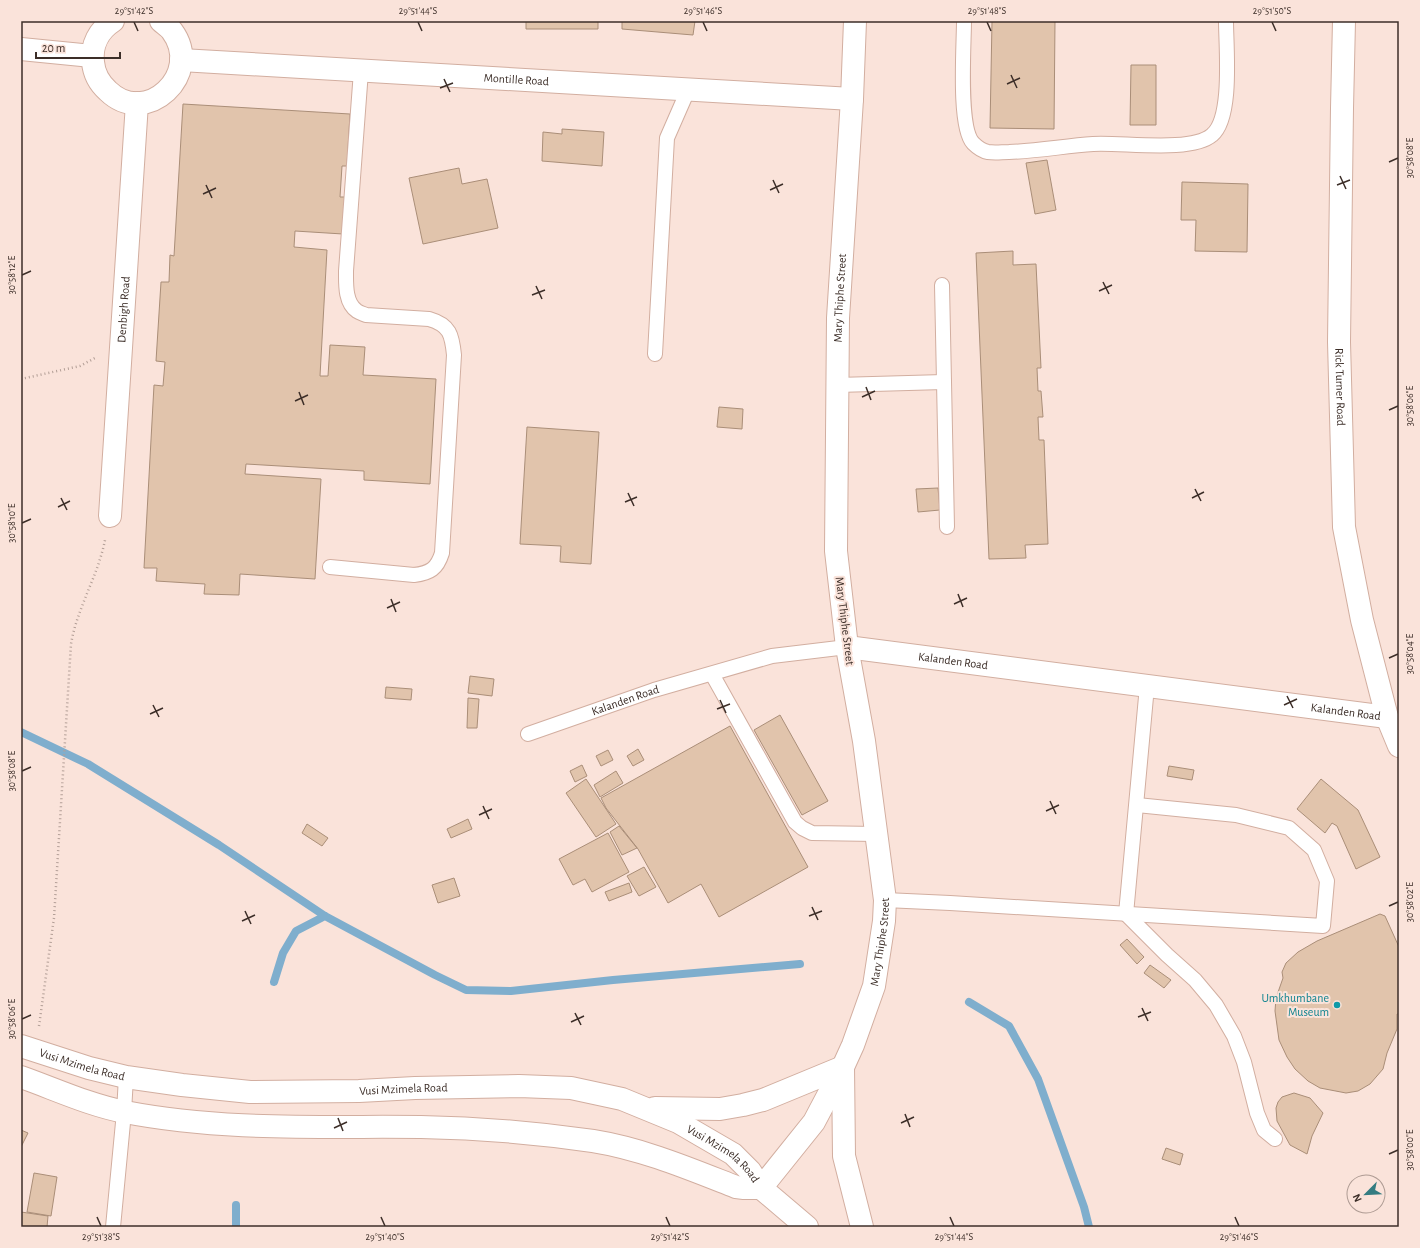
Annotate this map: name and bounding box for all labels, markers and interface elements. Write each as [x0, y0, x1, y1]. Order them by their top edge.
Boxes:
text: 29°51'42"S [115, 6, 153, 16]
text: 29°51'44"S [399, 6, 438, 16]
text: 29°51'46"S [684, 6, 723, 16]
text: 29°51'48"S [968, 6, 1007, 16]
text: 29°51'50"S [1253, 6, 1291, 16]
scale bar [36, 34, 120, 60]
text: 20 m [42, 42, 65, 54]
street label: Montille Road [483, 72, 549, 87]
text: 30°58'08"E [1405, 138, 1415, 178]
street label: Mary Thiphe Street [832, 253, 848, 343]
text: 30°58'12"E [7, 256, 17, 294]
street label: Denbigh Road [115, 276, 132, 343]
street label: Rick Turner Road [1333, 348, 1347, 426]
text: 30°58'06"E [1405, 386, 1415, 426]
text: 30°58'10"E [7, 503, 17, 543]
street label: Mary Thiphe Street [833, 576, 856, 666]
text: 30°58'04"E [1405, 634, 1415, 674]
street label: Kalanden Road [917, 650, 989, 671]
street label: Kalanden Road [590, 683, 660, 717]
street label: Kalanden Road [1310, 701, 1382, 722]
text: 30°58'08"E [7, 751, 17, 791]
text: 30°58'02"E [1405, 882, 1415, 922]
street label: Mary Thiphe Street [868, 897, 891, 987]
place label: Umkhumbane Museum [1261, 992, 1329, 1018]
text: 30°58'06"E [7, 999, 17, 1039]
marker: Umkhumbane Museum [1332, 1000, 1342, 1010]
street label: Vusi Mzimela Road [38, 1046, 126, 1083]
street label: Vusi Mzimela Road [359, 1081, 448, 1097]
street label: Vusi Mzimela Road [685, 1123, 762, 1185]
text: 30°58'00"E [1405, 1129, 1415, 1171]
north arrow [1346, 1174, 1386, 1214]
text: N [1351, 1192, 1364, 1204]
text: 29°51'38"S [82, 1232, 120, 1242]
text: 29°51'40"S [365, 1232, 405, 1242]
text: 29°51'42"S [651, 1232, 689, 1242]
text: 29°51'44"S [935, 1232, 974, 1242]
text: 29°51'46"S [1220, 1232, 1259, 1242]

